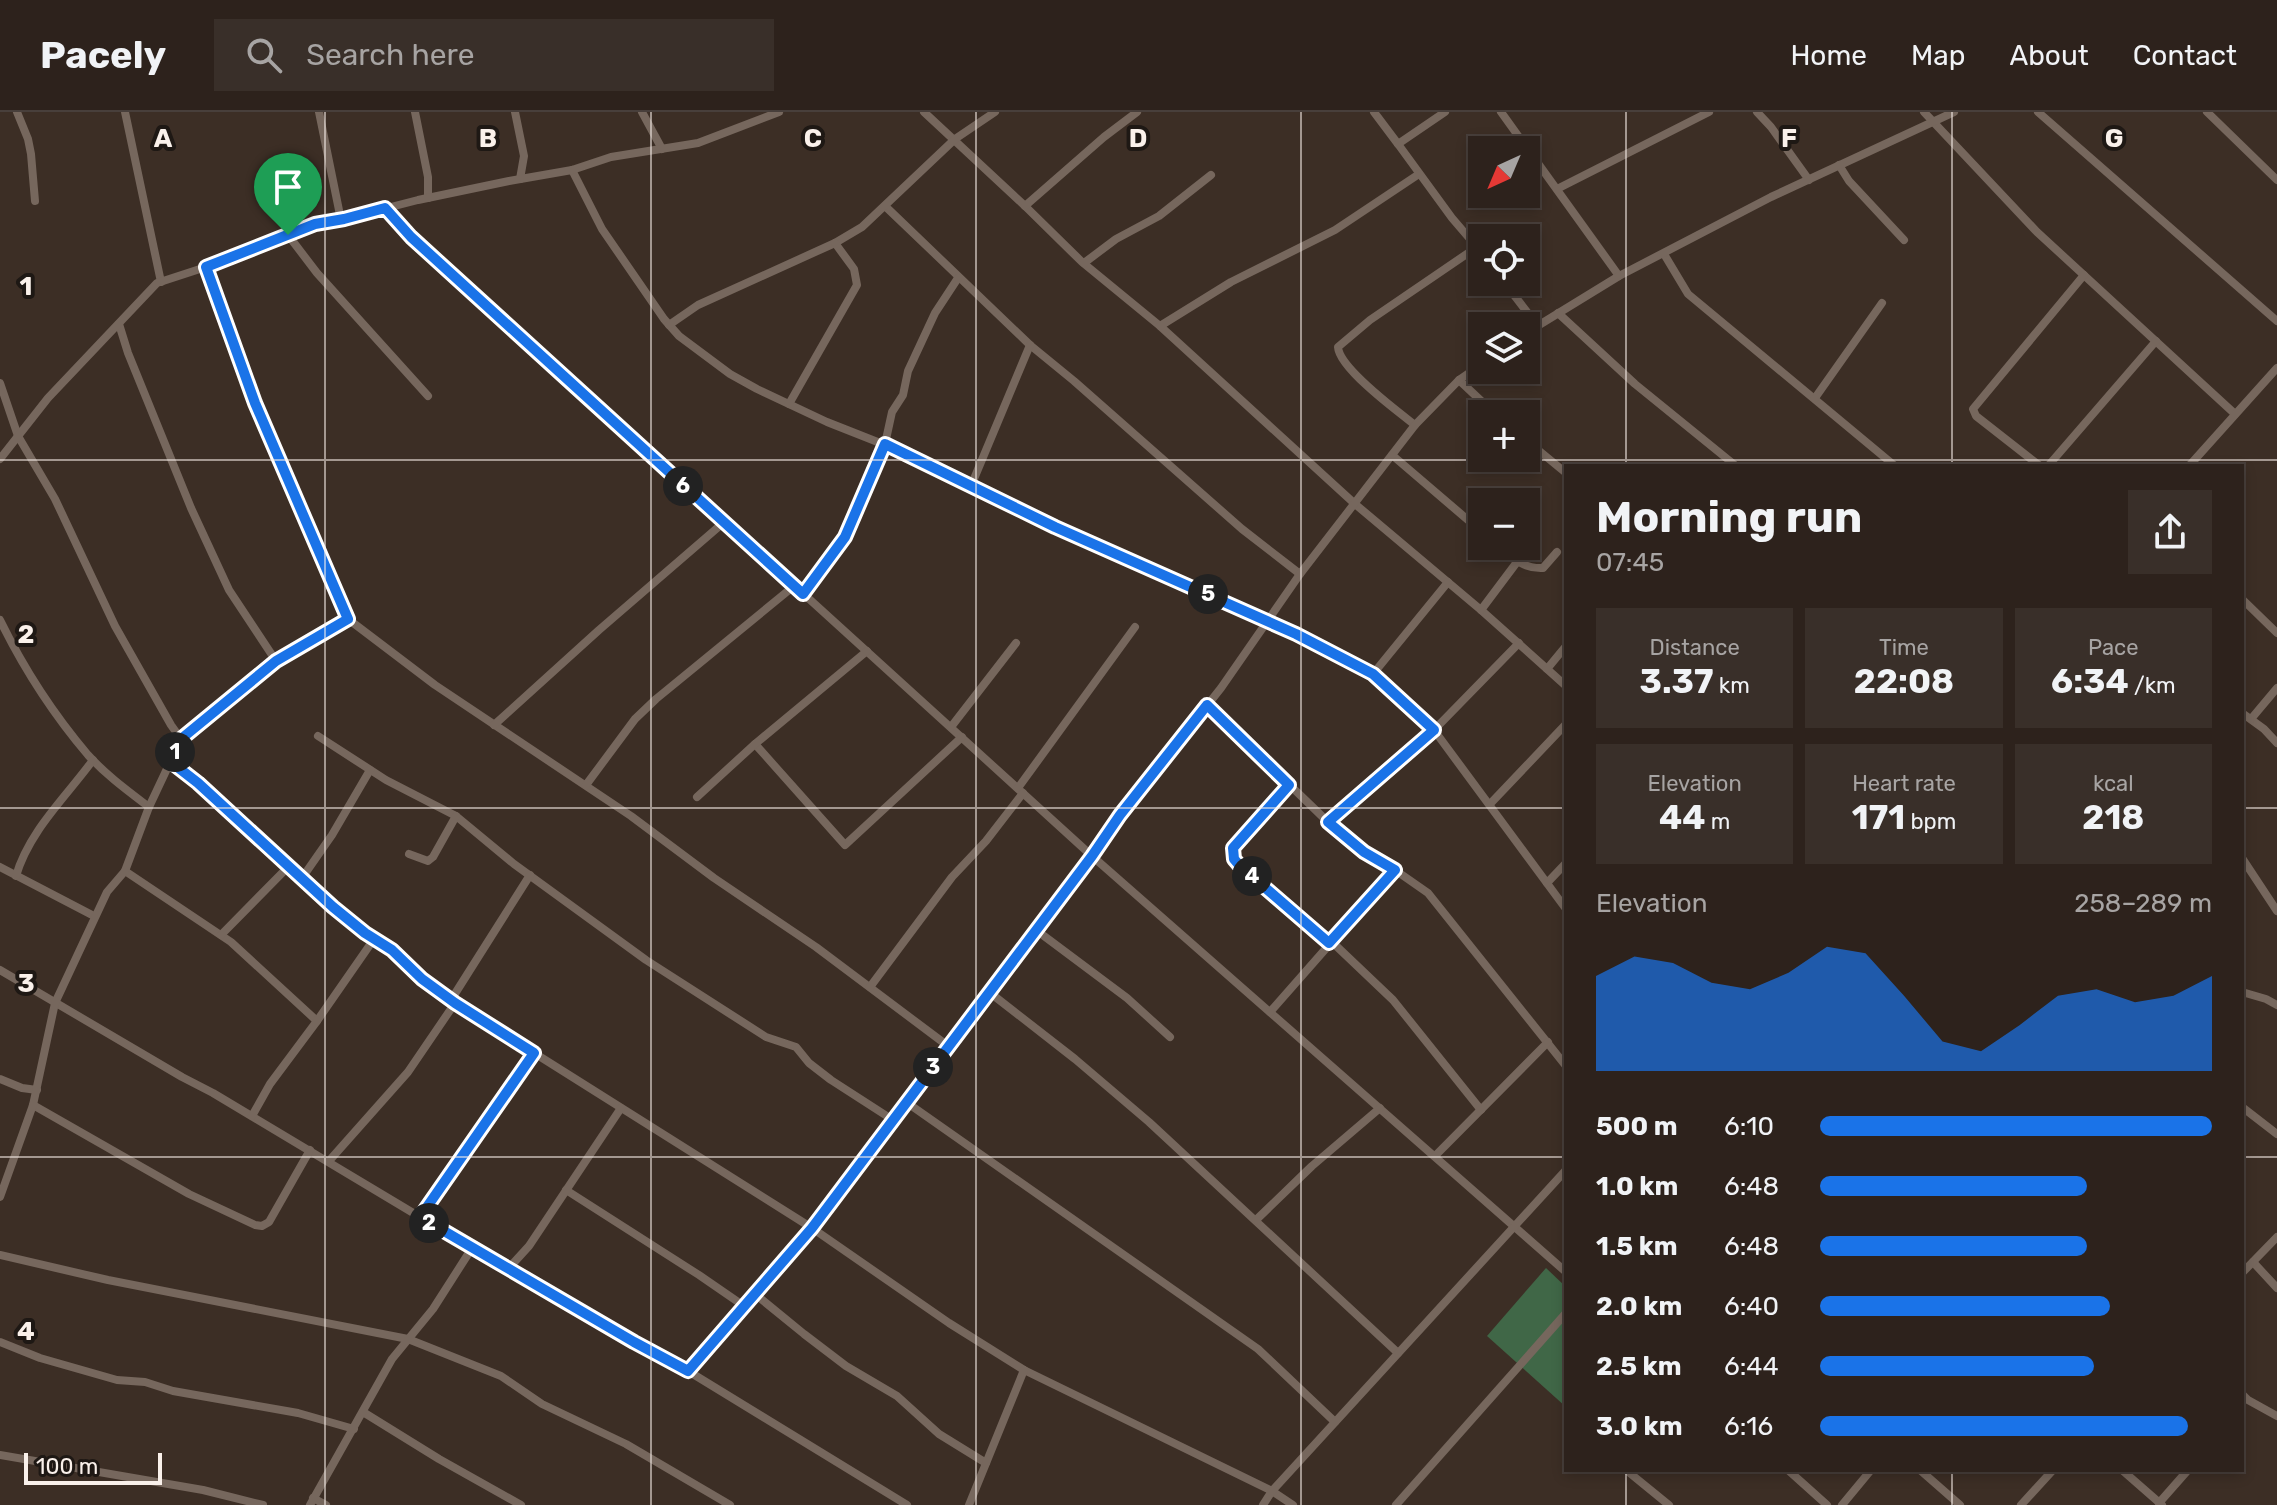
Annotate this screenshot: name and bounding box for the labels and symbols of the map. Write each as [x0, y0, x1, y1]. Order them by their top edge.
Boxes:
text: A [154, 123, 173, 154]
text: B [479, 123, 497, 154]
text: C [804, 123, 822, 154]
text: D [1129, 123, 1147, 154]
text: F [1781, 123, 1797, 154]
text: G [2105, 123, 2123, 154]
north arrow [1468, 136, 1540, 208]
pin [254, 153, 322, 235]
text: 1 [20, 271, 32, 302]
pin: 6 [663, 466, 703, 506]
pin: 5 [1188, 574, 1228, 614]
text: 2 [18, 619, 34, 650]
pin: 1 [155, 732, 195, 772]
pin: 4 [1232, 856, 1272, 896]
text: 3 [17, 968, 35, 999]
pin: 3 [913, 1047, 953, 1087]
pin: 2 [409, 1203, 449, 1243]
text: 4 [17, 1316, 35, 1347]
scale bar [24, 1449, 162, 1485]

